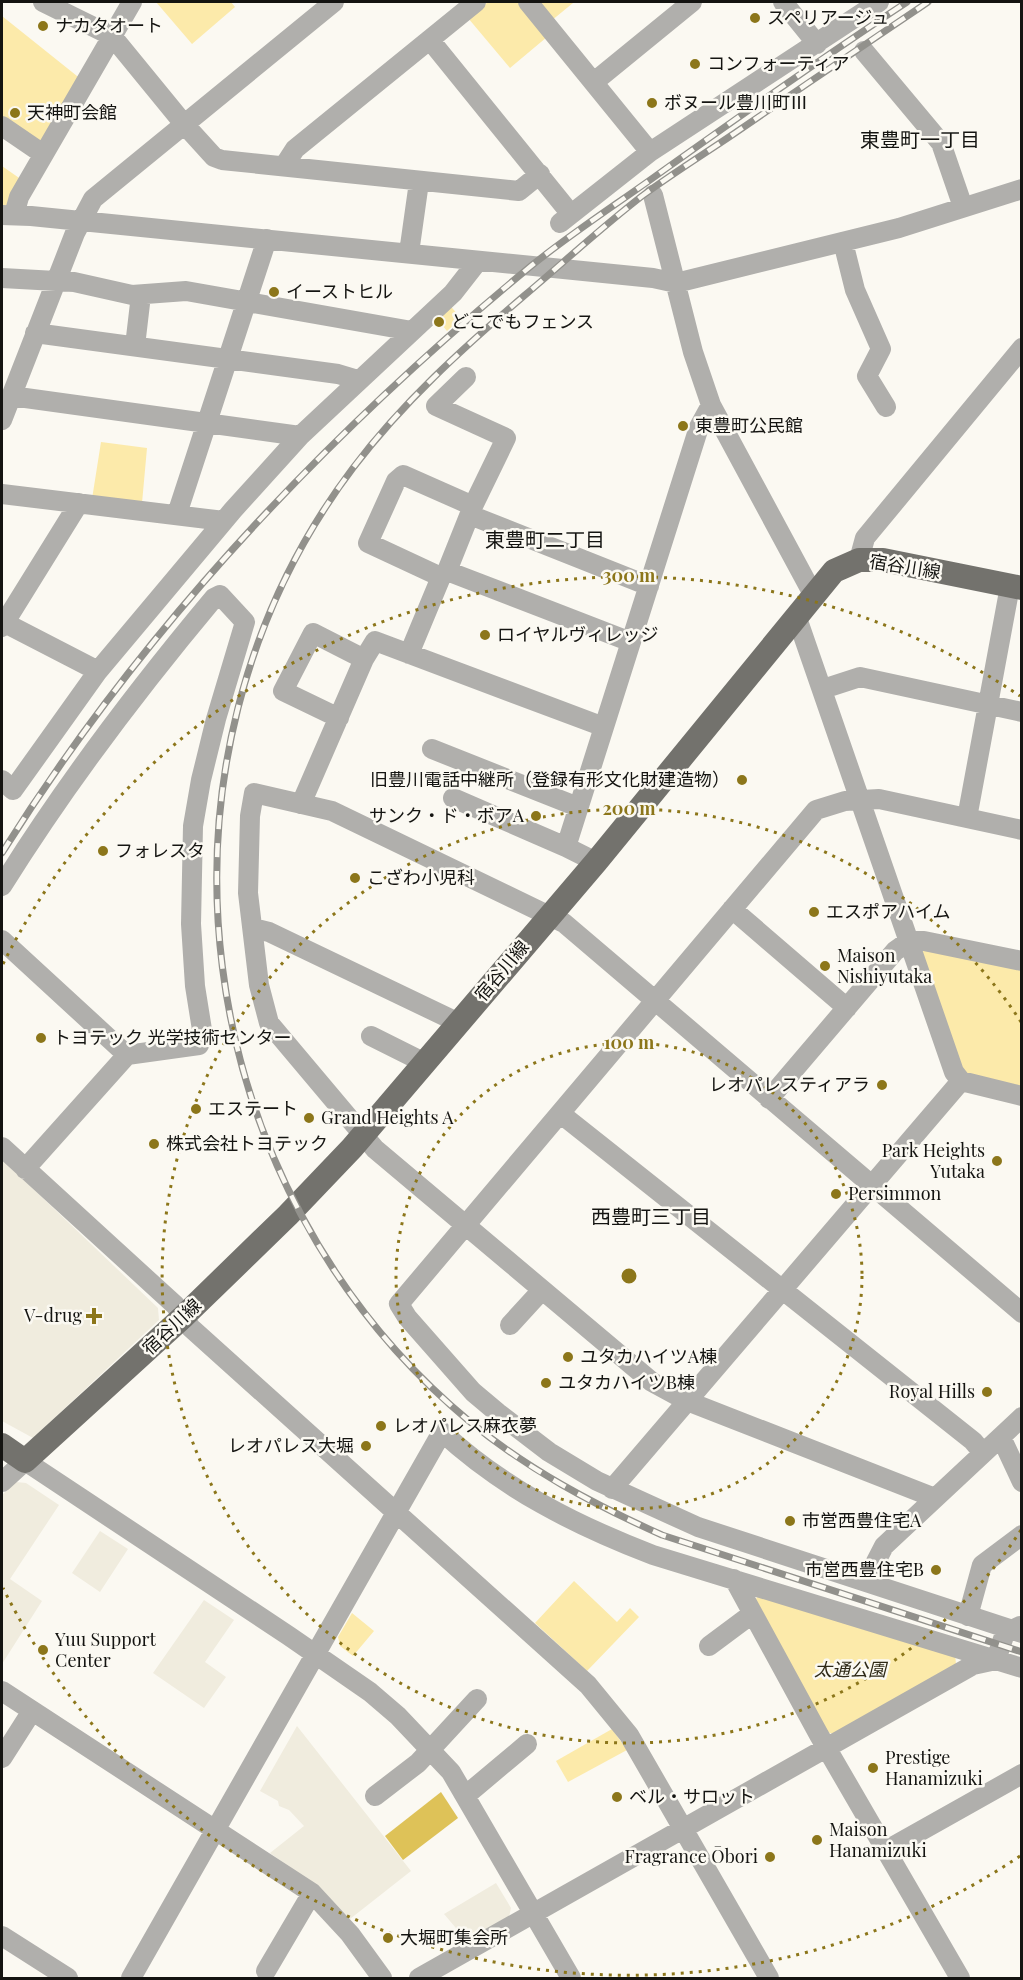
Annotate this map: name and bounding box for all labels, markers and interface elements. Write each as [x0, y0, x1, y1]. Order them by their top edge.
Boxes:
place label: スペリアージュ [767, 5, 889, 29]
marker: スペリアージュ [748, 11, 762, 25]
place label: ナカタオート [55, 13, 163, 37]
marker: ナカタオート [36, 19, 50, 33]
place label: コンフォーティア [707, 51, 849, 75]
marker: コンフォーティア [688, 57, 702, 71]
place label: ボヌール豊川町Ⅲ [664, 90, 808, 114]
marker: ボヌール豊川町Ⅲ [645, 96, 659, 110]
place label: 天神町会館 [27, 100, 117, 124]
marker: 天神町会館 [8, 106, 22, 120]
district label: 東豊町一丁目 [860, 125, 980, 152]
place label: イーストヒル [286, 279, 393, 303]
marker: イーストヒル [267, 285, 281, 299]
place label: どこでもフェンス [451, 309, 594, 333]
marker: どこでもフェンス [432, 315, 446, 329]
place label: 東豊町公民館 [695, 413, 803, 437]
marker: 東豊町公民館 [676, 419, 690, 433]
district label: 東豊町二丁目 [485, 525, 605, 552]
street label: 宿谷川線 [868, 549, 943, 583]
text: 300 m [603, 563, 656, 587]
place label: ロイヤルヴィレッジ [497, 622, 658, 646]
marker: ロイヤルヴィレッジ [478, 628, 492, 642]
place label: 旧豊川電話中継所（登録有形文化財建造物） [370, 767, 730, 791]
marker: 旧豊川電話中継所（登録有形文化財建造物） [735, 773, 749, 787]
text: 200 m [602, 796, 656, 820]
place label: サンク・ド・ボアA [369, 803, 525, 827]
marker: サンク・ド・ボアA [529, 809, 543, 823]
place label: フォレスタ [115, 838, 205, 862]
marker: フォレスタ [96, 844, 110, 858]
place label: こざわ小児科 [367, 865, 475, 889]
marker: こざわ小児科 [348, 871, 362, 885]
place label: エスポアハイム [826, 899, 951, 923]
marker: エスポアハイム [807, 905, 821, 919]
street label: 宿谷川線 [469, 935, 534, 1006]
place label: Maison Nishiyutaka [837, 943, 932, 988]
marker: Maison Nishiyutaka [818, 959, 832, 973]
place label: トヨテック 光学技術センター [53, 1025, 291, 1049]
text: 100 m [604, 1030, 655, 1054]
marker: トヨテック 光学技術センター [34, 1031, 48, 1045]
place label: レオパレスティアラ [709, 1072, 870, 1096]
marker: レオパレスティアラ [875, 1078, 889, 1092]
place label: エステート [208, 1096, 298, 1120]
marker: エステート [189, 1102, 203, 1116]
place label: Grand Heights A [321, 1105, 454, 1129]
marker: Grand Heights A [302, 1111, 316, 1125]
place label: 株式会社トヨテック [166, 1131, 328, 1155]
marker: 株式会社トヨテック [147, 1137, 161, 1151]
place label: Park Heights Yutaka [882, 1138, 985, 1183]
marker: Park Heights Yutaka [990, 1154, 1004, 1168]
place label: Persimmon [848, 1181, 942, 1205]
marker: Persimmon [829, 1187, 843, 1201]
district label: 西豊町三丁目 [591, 1202, 711, 1229]
centre of rings [619, 1266, 639, 1286]
street label: 宿谷川線 [137, 1293, 206, 1360]
place label: V-drug [23, 1303, 82, 1327]
marker: V-drug [87, 1309, 101, 1323]
place label: ユタカハイツA棟 [580, 1344, 717, 1368]
marker: ユタカハイツA棟 [561, 1350, 575, 1364]
place label: ユタカハイツB棟 [558, 1370, 695, 1394]
marker: ユタカハイツB棟 [539, 1376, 553, 1390]
place label: Royal Hills [889, 1379, 975, 1403]
marker: Royal Hills [980, 1385, 994, 1399]
place label: レオパレス麻衣夢 [393, 1413, 537, 1437]
marker: レオパレス麻衣夢 [374, 1419, 388, 1433]
place label: レオパレス大堀 [228, 1433, 354, 1457]
marker: レオパレス大堀 [359, 1439, 373, 1453]
place label: 市営西豊住宅A [802, 1508, 922, 1532]
marker: 市営西豊住宅A [783, 1514, 797, 1528]
place label: 市営西豊住宅B [805, 1557, 924, 1581]
marker: 市営西豊住宅B [929, 1563, 943, 1577]
place label: Yuu Support Center [54, 1627, 157, 1672]
marker: Yuu Support Center [36, 1643, 50, 1657]
park label: 太通公園 [814, 1657, 889, 1681]
place label: Prestige Hanamizuki [885, 1745, 983, 1790]
marker: Prestige Hanamizuki [866, 1761, 880, 1775]
place label: ベル・サロット [629, 1784, 755, 1808]
marker: ベル・サロット [610, 1790, 624, 1804]
place label: Maison Hanamizuki [829, 1817, 927, 1862]
marker: Maison Hanamizuki [810, 1833, 824, 1847]
place label: Fragrance Ōbori [625, 1844, 758, 1868]
marker: Fragrance Ōbori [763, 1850, 777, 1864]
place label: 大堀町集会所 [400, 1925, 508, 1949]
marker: 大堀町集会所 [381, 1931, 395, 1945]

